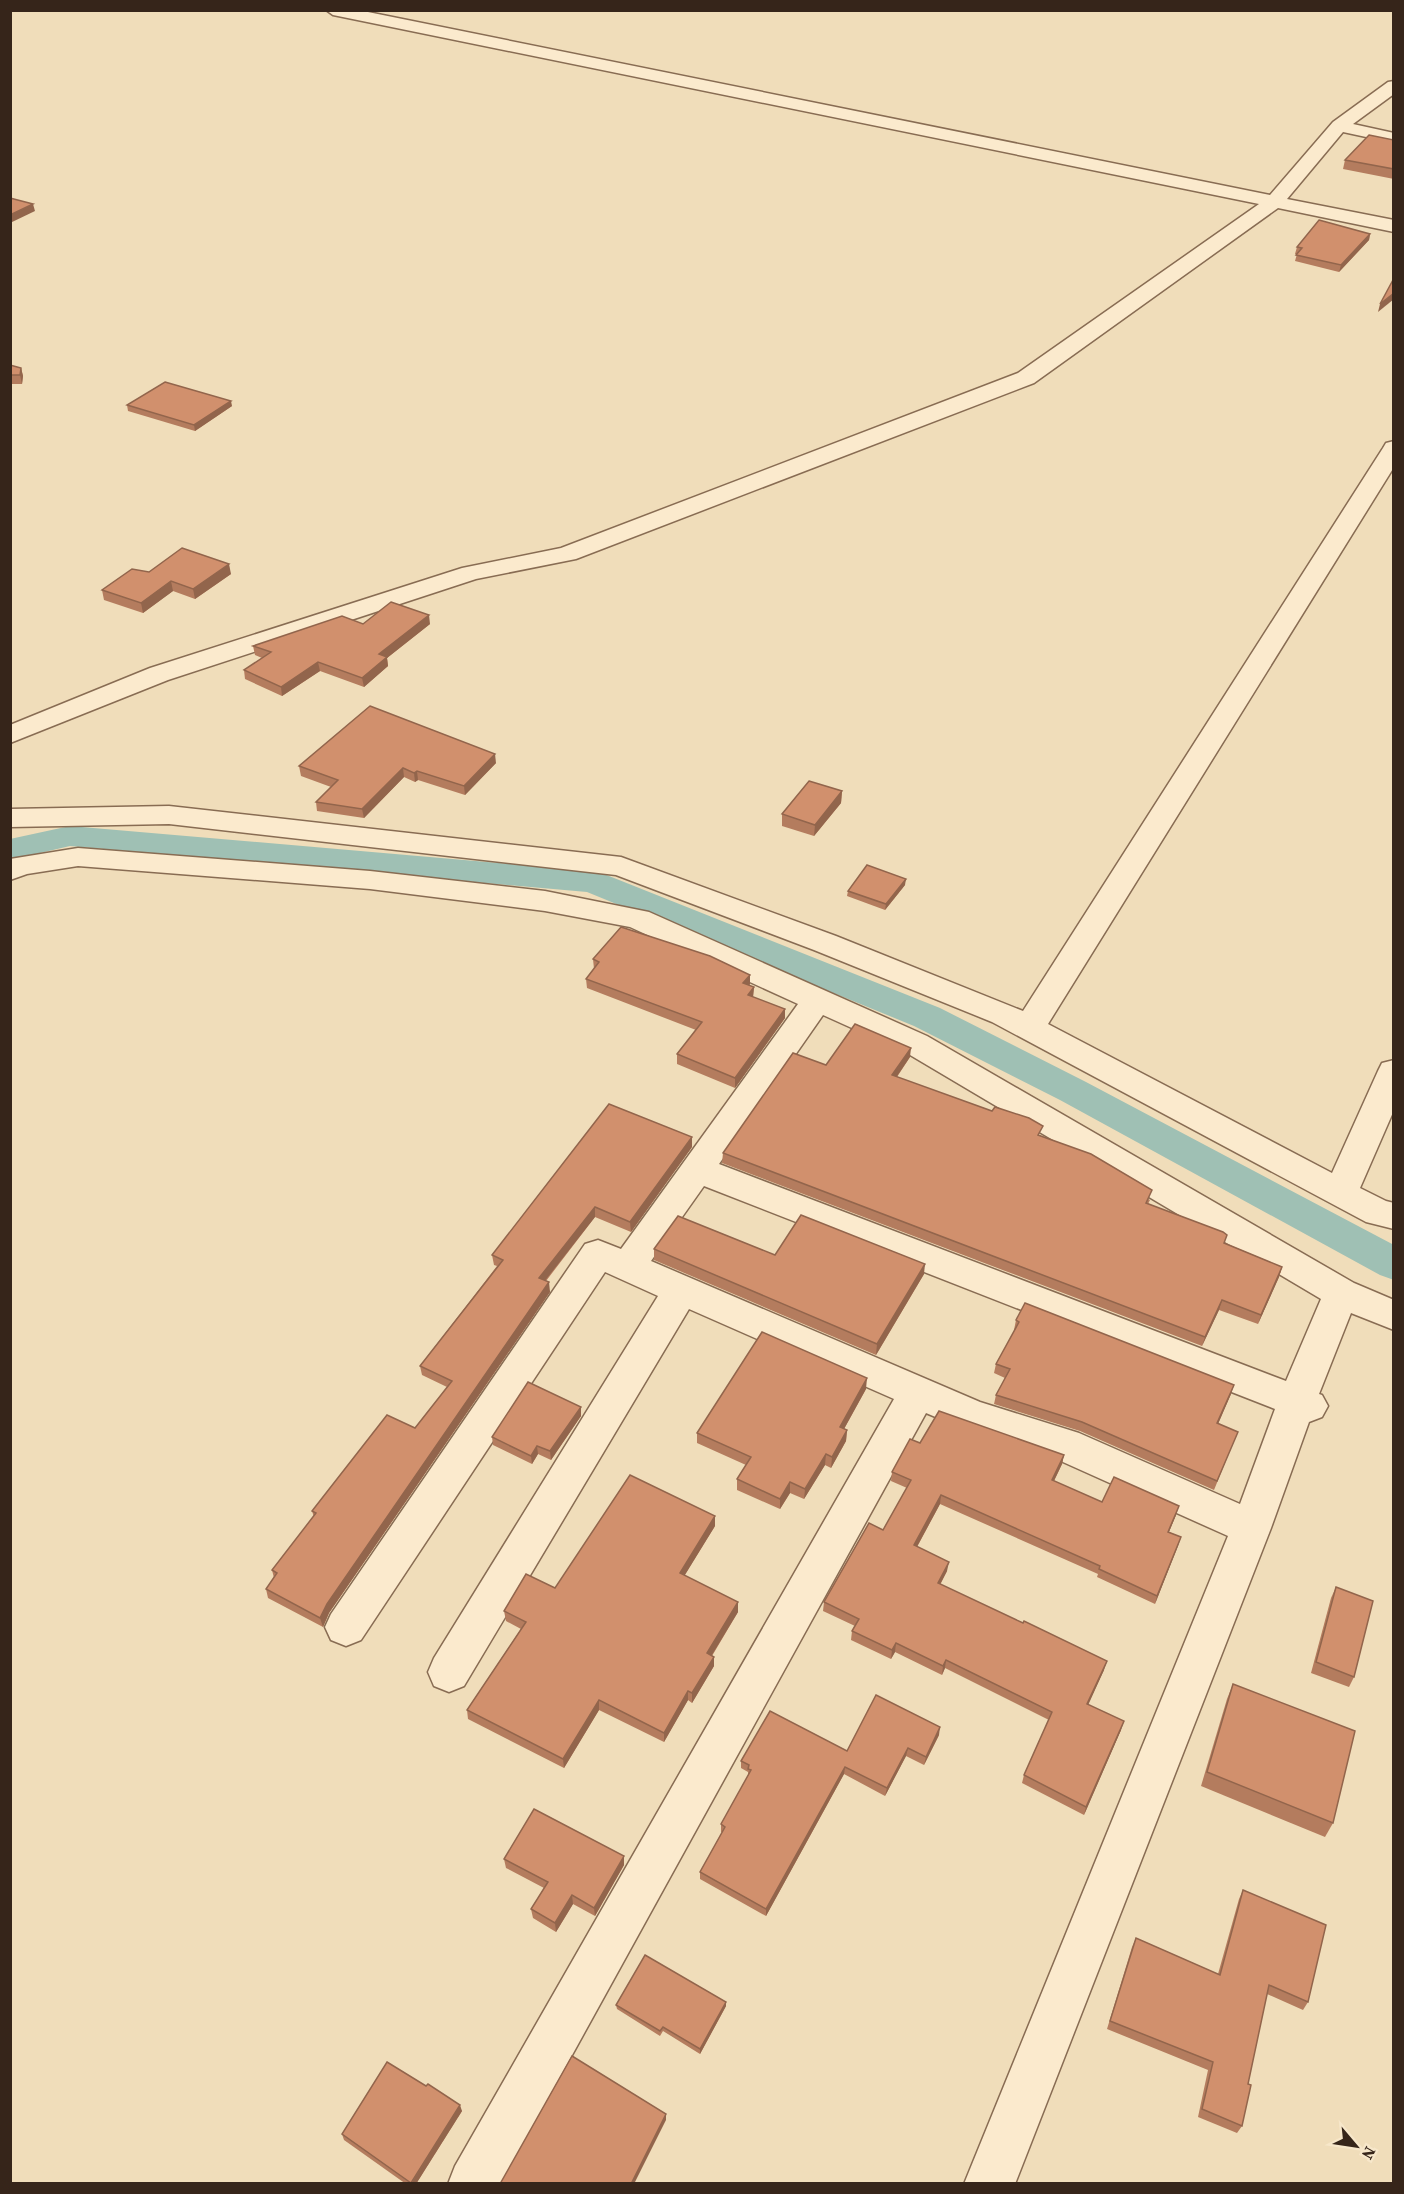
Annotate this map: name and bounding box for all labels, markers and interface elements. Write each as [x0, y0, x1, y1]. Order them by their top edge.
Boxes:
north arrow [1326, 2116, 1386, 2176]
text: N [1357, 2143, 1382, 2164]

